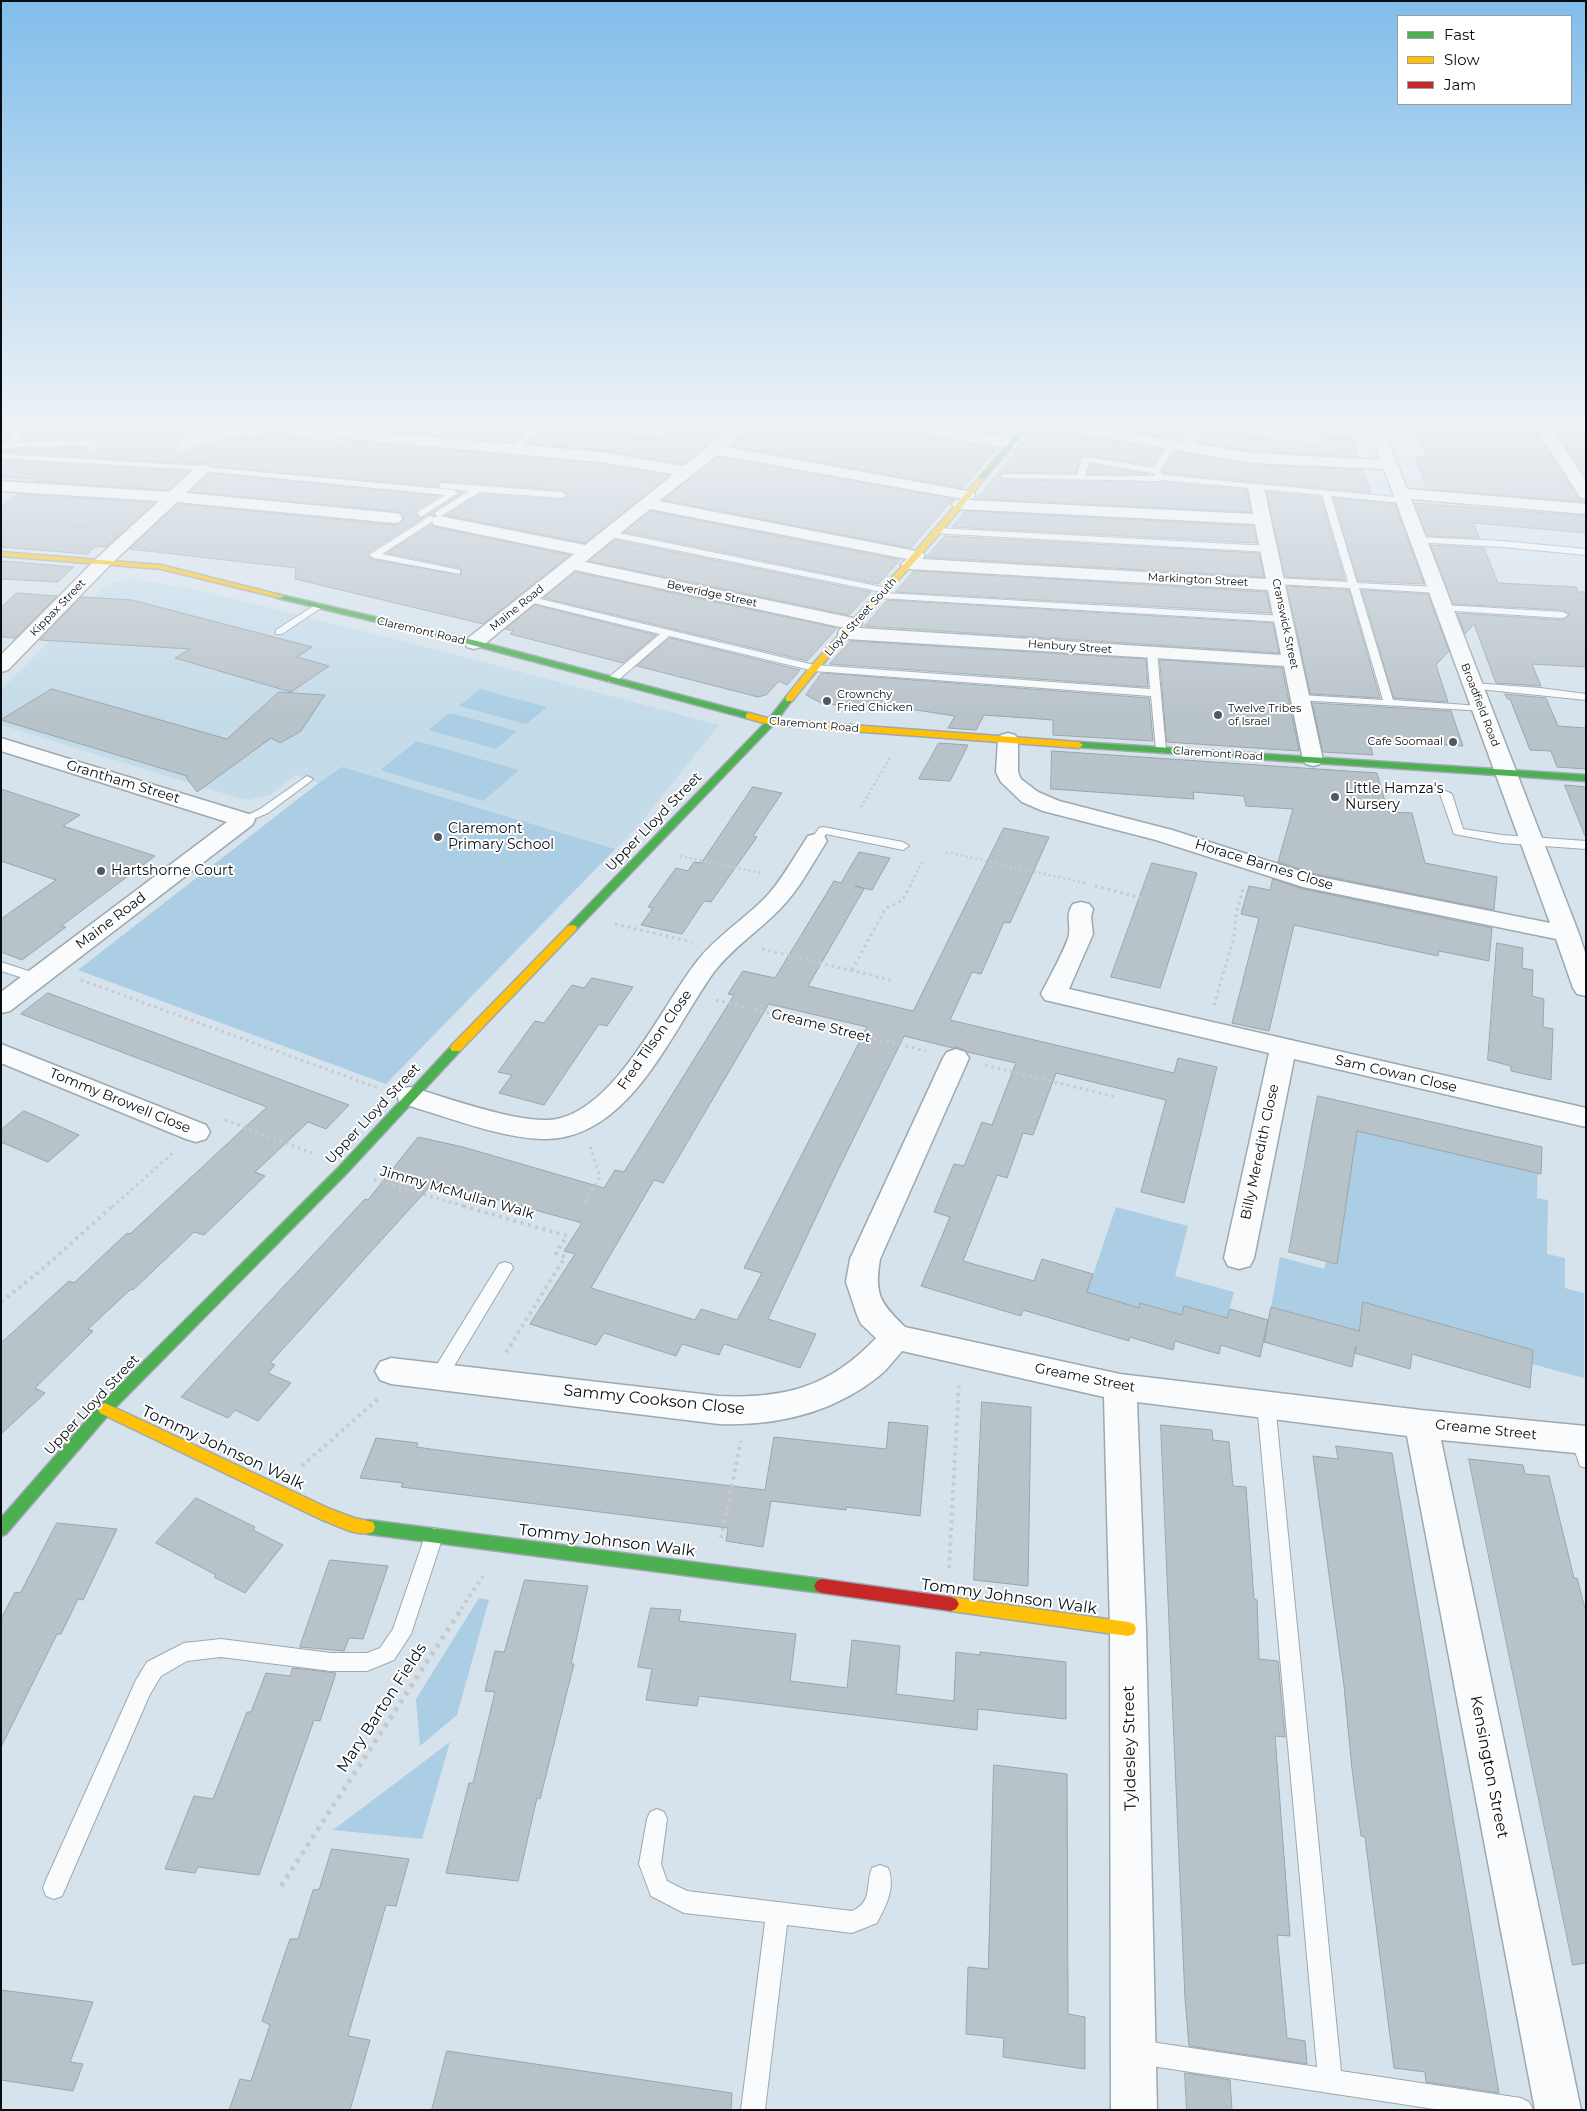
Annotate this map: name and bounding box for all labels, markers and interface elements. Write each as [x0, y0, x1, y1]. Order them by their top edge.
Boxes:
legend [1397, 15, 1572, 105]
text: Fast [1444, 25, 1475, 44]
text: Slow [1444, 50, 1480, 69]
text: Jam [1444, 75, 1476, 94]
street label: Markington Street [1147, 571, 1249, 589]
street label: Lloyd Street South [822, 575, 900, 659]
street label: Kippax Street [27, 577, 89, 639]
street label: Cranswick Street [1269, 577, 1301, 671]
street label: Beveridge Street [665, 578, 759, 610]
street label: Maine Road [487, 582, 547, 634]
street label: Claremont Road [376, 614, 466, 648]
street label: Henbury Street [1027, 637, 1113, 657]
street label: Broadfield Road [1458, 661, 1502, 749]
place label: Crownchy Fried Chicken [837, 688, 913, 714]
marker: Crownchy Fried Chicken [821, 695, 833, 707]
place label: Twelve Tribes of Israel [1228, 702, 1301, 728]
marker: Twelve Tribes of Israel [1212, 709, 1224, 721]
street label: Claremont Road [768, 714, 860, 736]
place label: Cafe Soomaal [1367, 735, 1443, 749]
marker: Cafe Soomaal [1447, 736, 1459, 748]
street label: Claremont Road [1173, 744, 1263, 764]
street label: Grantham Street [64, 757, 182, 807]
street label: Upper Lloyd Street [602, 769, 706, 875]
place label: Little Hamza's Nursery [1345, 781, 1444, 814]
marker: Little Hamza's Nursery [1329, 791, 1341, 803]
place label: Claremont Primary School [448, 821, 554, 854]
marker: Claremont Primary School [432, 831, 444, 843]
street label: Horace Barnes Close [1193, 836, 1335, 894]
place label: Hartshorne Court [111, 863, 234, 879]
marker: Hartshorne Court [95, 865, 107, 877]
street label: Maine Road [73, 889, 149, 953]
street label: Fred Tilson Close [614, 987, 696, 1093]
street label: Greame Street [769, 1006, 873, 1046]
street label: Sam Cowan Close [1333, 1052, 1459, 1096]
street label: Upper Lloyd Street [322, 1060, 424, 1168]
street label: Tommy Browell Close [47, 1065, 193, 1137]
street label: Billy Meredith Close [1237, 1083, 1283, 1221]
street label: Jimmy McMullan Walk [378, 1163, 536, 1223]
street label: Upper Lloyd Street [41, 1351, 143, 1459]
street label: Greame Street [1033, 1360, 1137, 1396]
street label: Sammy Cookson Close [562, 1381, 746, 1419]
street label: Tommy Johnson Walk [138, 1402, 308, 1494]
street label: Greame Street [1434, 1416, 1538, 1444]
street label: Tommy Johnson Walk [518, 1521, 696, 1561]
street label: Tommy Johnson Walk [920, 1575, 1098, 1619]
street label: Mary Barton Fields [333, 1640, 431, 1776]
street label: Tyldesley Street [1119, 1685, 1141, 1811]
street label: Kensington Street [1466, 1694, 1512, 1840]

